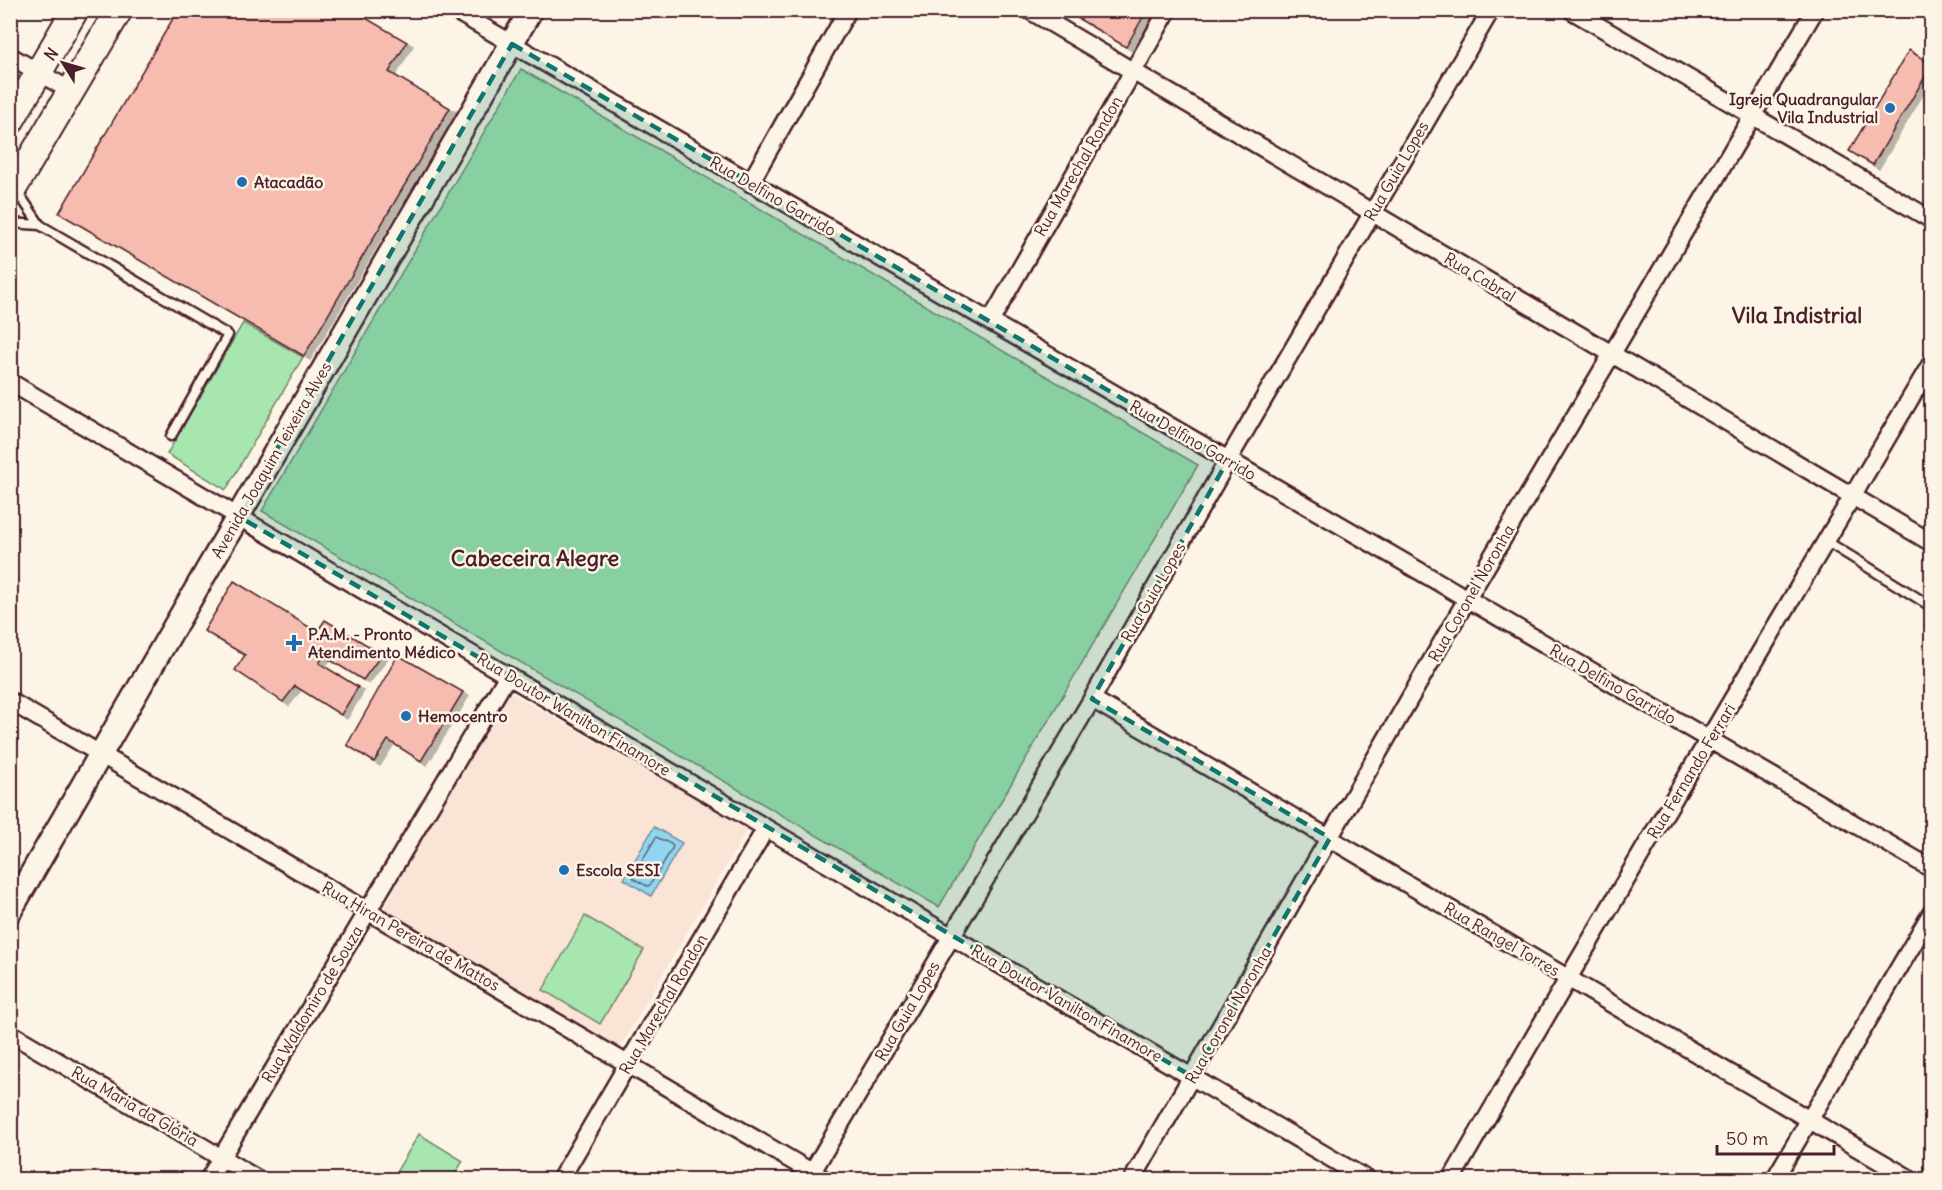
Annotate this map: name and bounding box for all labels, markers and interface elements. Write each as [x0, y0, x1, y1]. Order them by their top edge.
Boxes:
north arrow [33, 33, 93, 93]
text: N [40, 44, 62, 64]
place label: Igreja Quadrangular Vila Industrial [1729, 89, 1878, 127]
street label: Rua Marechal Rondon [1030, 92, 1126, 240]
marker: Igreja Quadrangular Vila Industrial [1883, 101, 1897, 115]
street label: Rua Guia Lopes [1359, 117, 1433, 225]
street label: Rua Delfino Garrido [706, 152, 840, 240]
place label: Atacadão [254, 172, 323, 192]
marker: Atacadão [235, 175, 249, 189]
street label: Rua Cabral [1441, 248, 1519, 306]
district label: Vila Indistrial [1732, 301, 1862, 329]
street label: Avenida Joaquim Teixeira Alves [206, 358, 336, 562]
street label: Rua Delfino Garrido [1126, 396, 1260, 484]
street label: Rua Coronel Noronha [1424, 521, 1518, 665]
street label: Rua Guia Lopes [1116, 538, 1190, 646]
district label: Cabeceira Alegre [451, 544, 619, 572]
place label: P.A.M. - Pronto Atendimento Médico [308, 624, 456, 662]
marker: P.A.M. - Pronto Atendimento Médico [285, 634, 303, 652]
street label: Rua Delfino Garrido [1546, 640, 1680, 728]
street label: Rua Doutor Wanilton Finamore [473, 648, 675, 780]
street label: Rua Fernando Ferrari [1643, 700, 1739, 842]
place label: Hemocentro [418, 706, 507, 726]
marker: Hemocentro [399, 709, 413, 723]
place label: Escola SESI [576, 860, 660, 880]
marker: Escola SESI [557, 863, 571, 877]
street label: Rua Hiran Pereira de Mattos [319, 877, 503, 995]
street label: Rua Rangel Torres [1440, 898, 1564, 980]
street label: Rua Waldomiro de Souza [257, 922, 367, 1086]
street label: Rua Marechal Rondon [615, 930, 711, 1078]
street label: Rua Doutor Vanilton Finamore [968, 940, 1166, 1066]
street label: Rua Coronel Noronha [1181, 943, 1275, 1087]
street label: Rua Guia Lopes [870, 957, 944, 1065]
street label: Rua Maria da Glória [68, 1062, 202, 1150]
scale bar [1717, 1118, 1834, 1156]
text: 50 m [1726, 1127, 1768, 1150]

